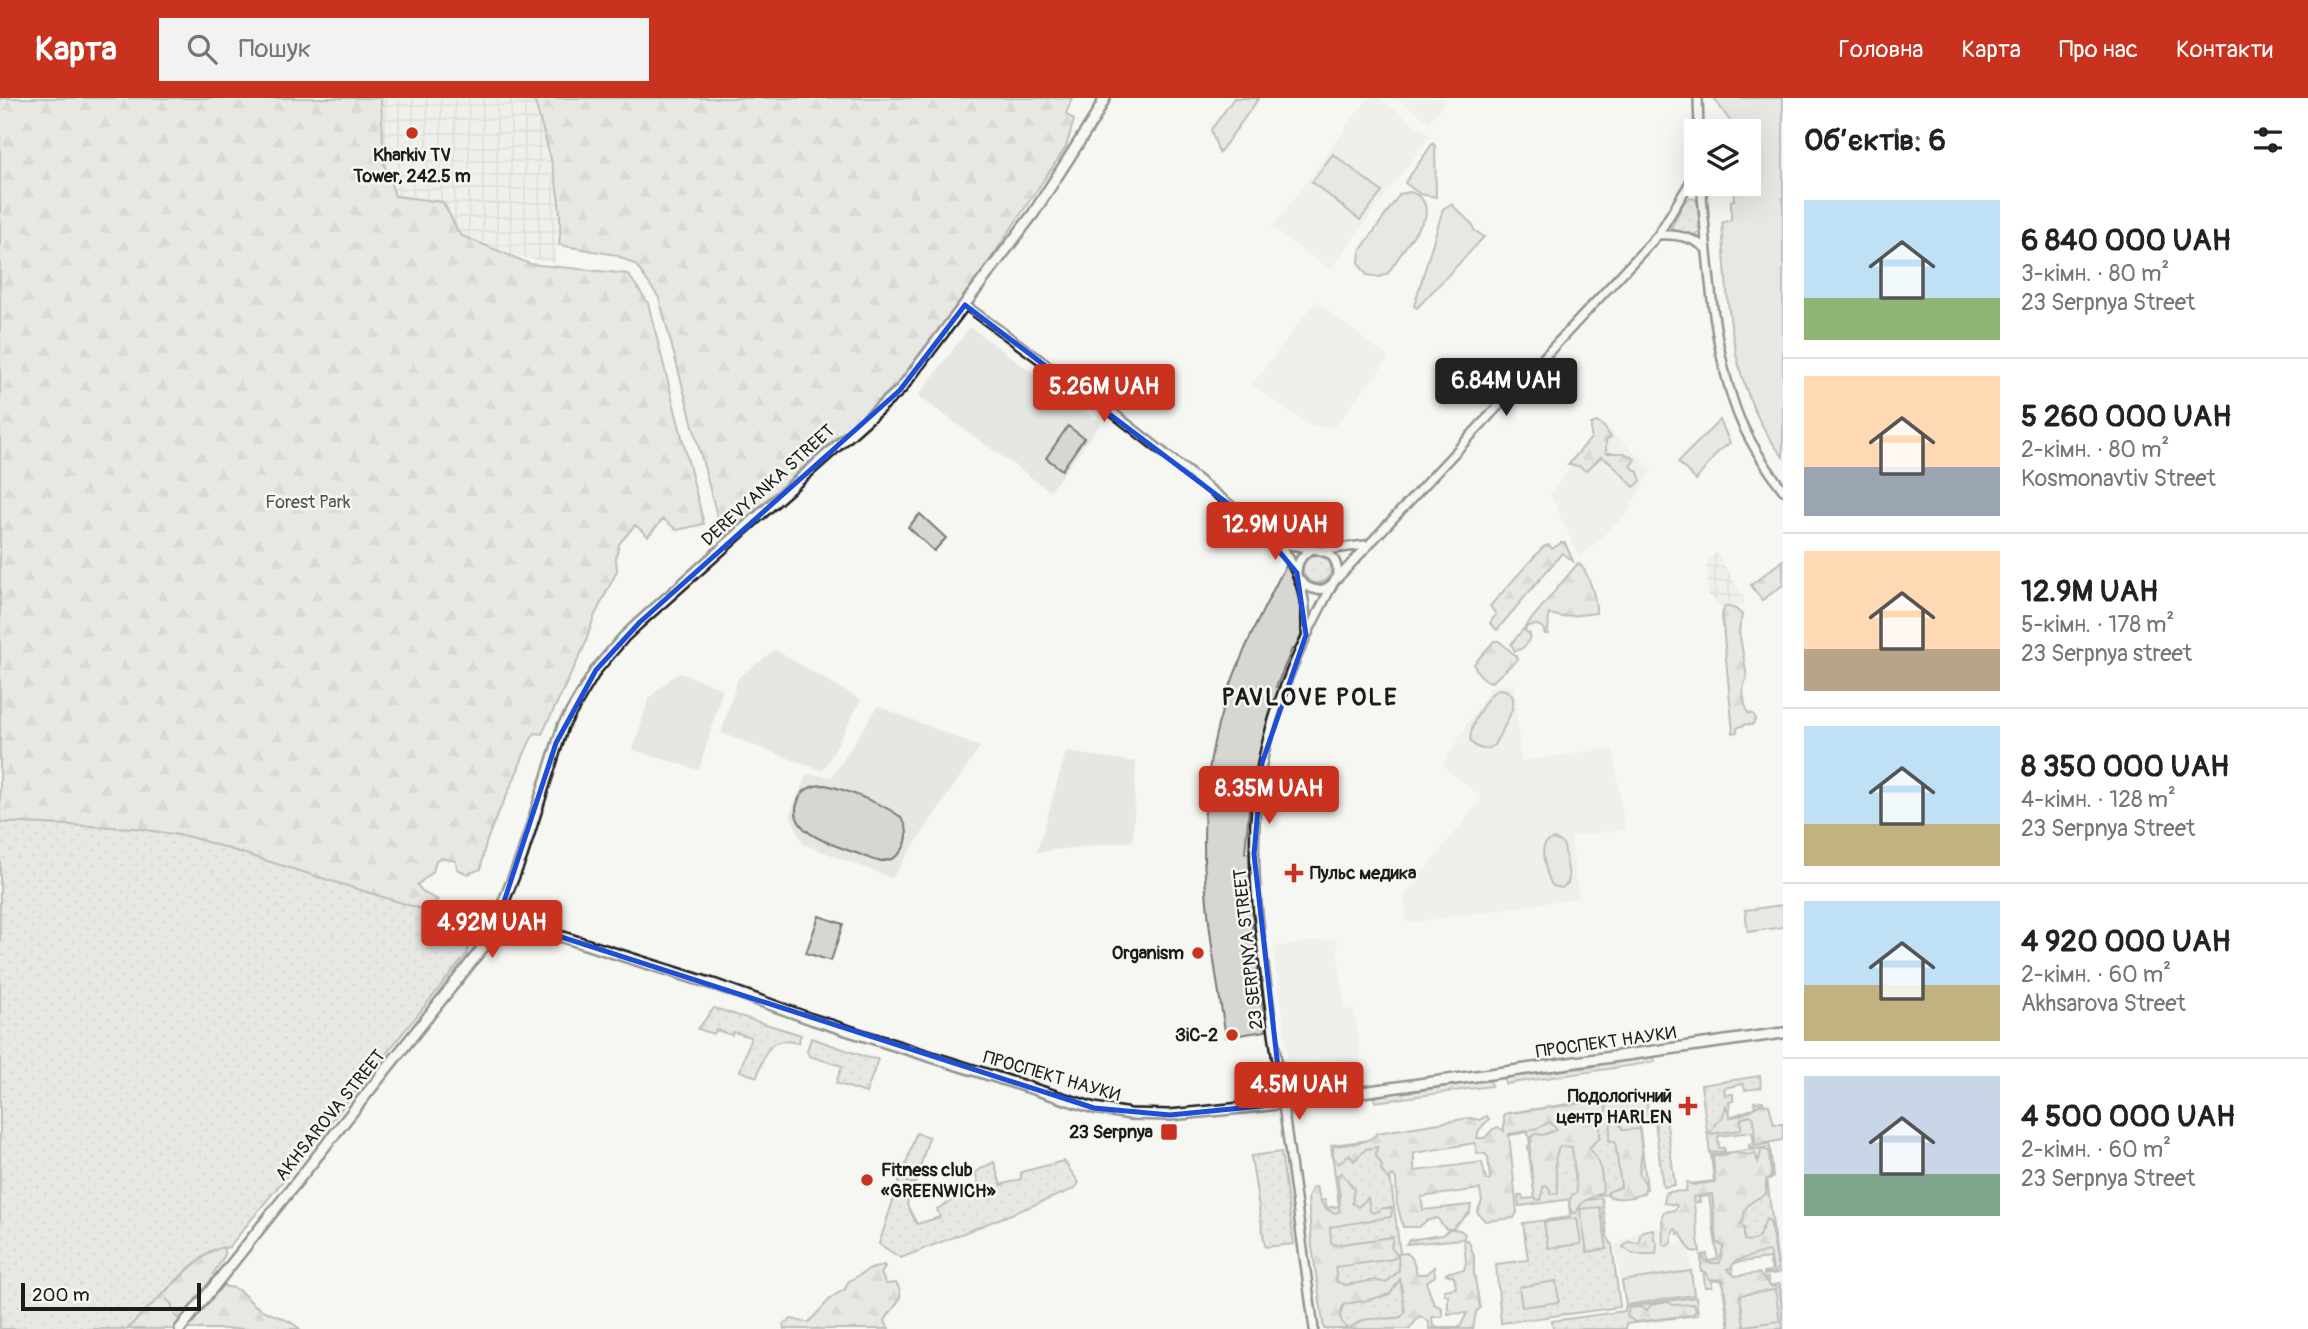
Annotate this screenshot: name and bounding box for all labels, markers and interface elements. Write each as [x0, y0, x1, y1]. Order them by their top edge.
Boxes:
search box [159, 18, 649, 81]
text: Карта [35, 29, 117, 70]
icon: search [183, 30, 221, 68]
text: Пошук [239, 33, 311, 65]
text: Головна [1839, 35, 1923, 64]
text: Карта [1961, 35, 2021, 64]
text: Про нас [2059, 35, 2138, 64]
text: Контакти [2176, 35, 2273, 64]
map controls [1684, 119, 1761, 196]
button: layers [1684, 119, 1761, 196]
icon: filters [2249, 121, 2287, 159]
text: Об’єктів: 6 [1804, 122, 1946, 159]
marker: Kharkiv TV Tower, 242.5 m [404, 125, 420, 141]
place label: Kharkiv TV Tower, 242.5 m [352, 144, 471, 188]
text: 6 840 000 UAH [2021, 222, 2231, 259]
icon: home [1860, 228, 1944, 312]
text: 3-кімн. · 80 m² [2021, 259, 2169, 288]
text: 23 Serpnya Street [2021, 288, 2195, 317]
pin: 6.84M UAH [1426, 358, 1586, 418]
pin: 5.26M UAH [1024, 364, 1184, 424]
text: 6.84M UAH [1451, 366, 1561, 395]
text: 5.26M UAH [1049, 372, 1159, 401]
text: 5 260 000 UAH [2021, 398, 2231, 435]
icon: home [1860, 404, 1944, 488]
street label: DEREVYANKA STREET [697, 419, 840, 551]
text: 2-кімн. · 80 m² [2021, 435, 2169, 464]
text: Kosmonavtiv Street [2021, 464, 2216, 493]
park label: Forest Park [265, 491, 351, 514]
pin: 12.9M UAH [1195, 503, 1355, 562]
text: 12.9M UAH [1223, 510, 1328, 539]
text: 12.9M UAH [2021, 573, 2158, 610]
icon: home [1860, 579, 1944, 663]
text: 5-кімн. · 178 m² [2021, 610, 2174, 639]
text: 23 Serpnya street [2021, 639, 2192, 668]
district label: PAVLOVE POLE [1222, 683, 1398, 712]
text: 8 350 000 UAH [2021, 748, 2229, 785]
icon: home [1860, 754, 1944, 838]
pin: 8.35M UAH [1189, 766, 1349, 826]
text: 8.35M UAH [1215, 774, 1323, 803]
text: 4-кімн. · 128 m² [2021, 785, 2176, 814]
text: 23 Serpnya Street [2021, 814, 2195, 843]
place label: Пульс медика [1310, 862, 1417, 885]
marker: Пульс медика [1284, 863, 1304, 883]
street label: 23 SERPNYA STREET [1229, 867, 1268, 1030]
pin: 4.92M UAH [412, 900, 572, 960]
text: 4.92M UAH [437, 908, 547, 937]
text: 4 920 000 UAH [2021, 923, 2230, 960]
icon: home [1860, 929, 1944, 1013]
place label: Organism [1112, 942, 1184, 965]
marker: Organism [1190, 945, 1206, 961]
text: 2-кімн. · 60 m² [2021, 960, 2171, 989]
text: Akhsarova Street [2021, 989, 2186, 1018]
street label: ПРОСПЕКТ НАУКИ [1534, 1021, 1678, 1064]
place label: ЗіС-2 [1175, 1024, 1218, 1047]
marker: ЗіС-2 [1224, 1027, 1240, 1043]
street label: AKHSAROVA STREET [270, 1045, 390, 1186]
street label: ПРОСПЕКТ НАУКИ [981, 1046, 1123, 1107]
pin: 4.5M UAH [1227, 1062, 1371, 1122]
text: 4.5M UAH [1250, 1070, 1348, 1099]
place label: Подологічний центр HARLEN [1556, 1085, 1672, 1129]
marker: Подологічний центр HARLEN [1678, 1096, 1698, 1116]
text: 4 500 000 UAH [2021, 1098, 2235, 1135]
icon: home [1860, 1104, 1944, 1188]
place label: 23 Serpnya [1069, 1121, 1154, 1144]
marker: 23 Serpnya [1159, 1122, 1179, 1142]
text: 2-кімн. · 60 m² [2021, 1135, 2171, 1164]
place label: Fitness club «GREENWICH» [881, 1159, 997, 1203]
text: 23 Serpnya Street [2021, 1164, 2195, 1193]
marker: Fitness club «GREENWICH» [859, 1172, 875, 1188]
scale bar [21, 1280, 201, 1312]
text: 200 m [32, 1283, 90, 1307]

